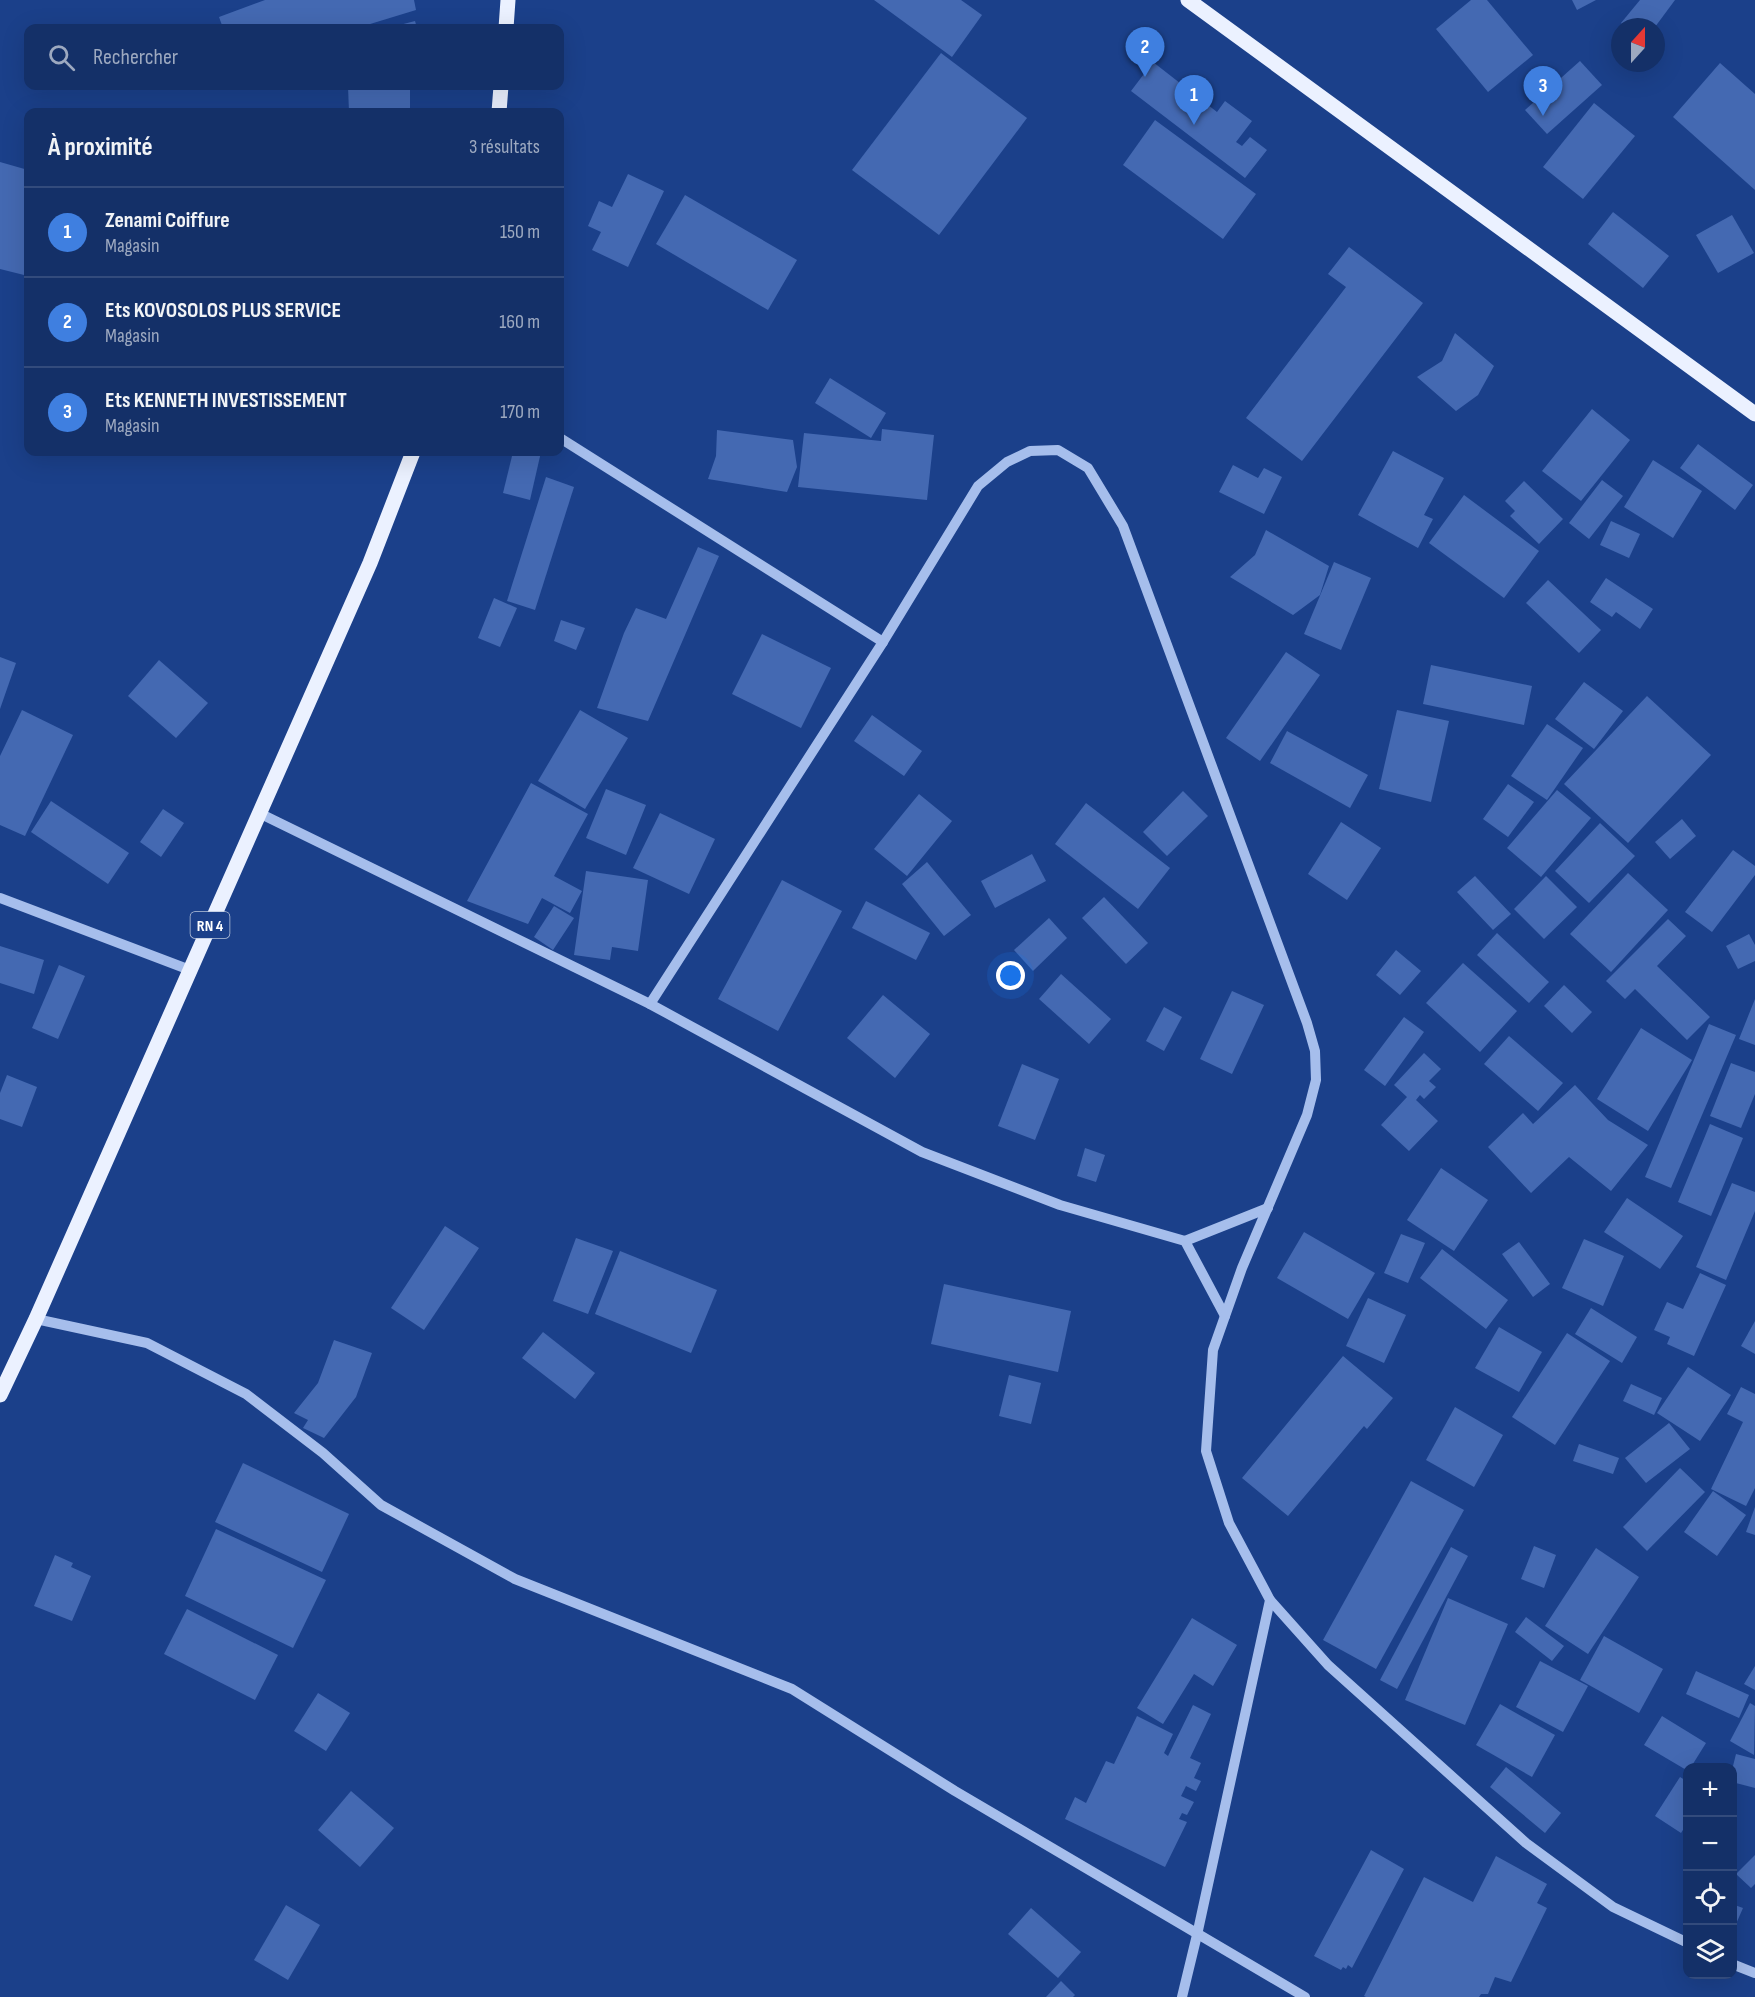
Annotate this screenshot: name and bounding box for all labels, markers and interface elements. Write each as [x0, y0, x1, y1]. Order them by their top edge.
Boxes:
north arrow [1611, 18, 1665, 72]
search box [24, 24, 564, 90]
pin: 2 [1126, 28, 1164, 77]
icon: search [45, 41, 78, 74]
text: Rechercher [93, 44, 178, 71]
pin: 3 [1524, 66, 1562, 116]
pin: 1 [1174, 76, 1214, 125]
text: À proximité [48, 132, 153, 163]
text: 3 résultats [469, 135, 540, 159]
text: Zenami Coiffure [105, 207, 230, 234]
text: 1 [64, 220, 71, 244]
text: 150 m [500, 220, 540, 244]
text: Magasin [105, 234, 159, 258]
text: Ets KOVOSOLOS PLUS SERVICE [105, 297, 341, 324]
text: 2 [63, 310, 72, 334]
text: 160 m [499, 310, 540, 334]
text: Magasin [105, 324, 159, 348]
text: Ets KENNETH INVESTISSEMENT [105, 387, 347, 414]
text: 3 [63, 400, 72, 424]
text: 170 m [500, 400, 540, 424]
text: Magasin [105, 414, 159, 438]
road number: RN 4 [190, 912, 230, 938]
your location [996, 961, 1025, 990]
map controls [1683, 1763, 1737, 1979]
button: + [1683, 1763, 1737, 1817]
button: − [1683, 1817, 1737, 1871]
button: locate [1683, 1871, 1737, 1925]
button: layers [1683, 1925, 1737, 1979]

